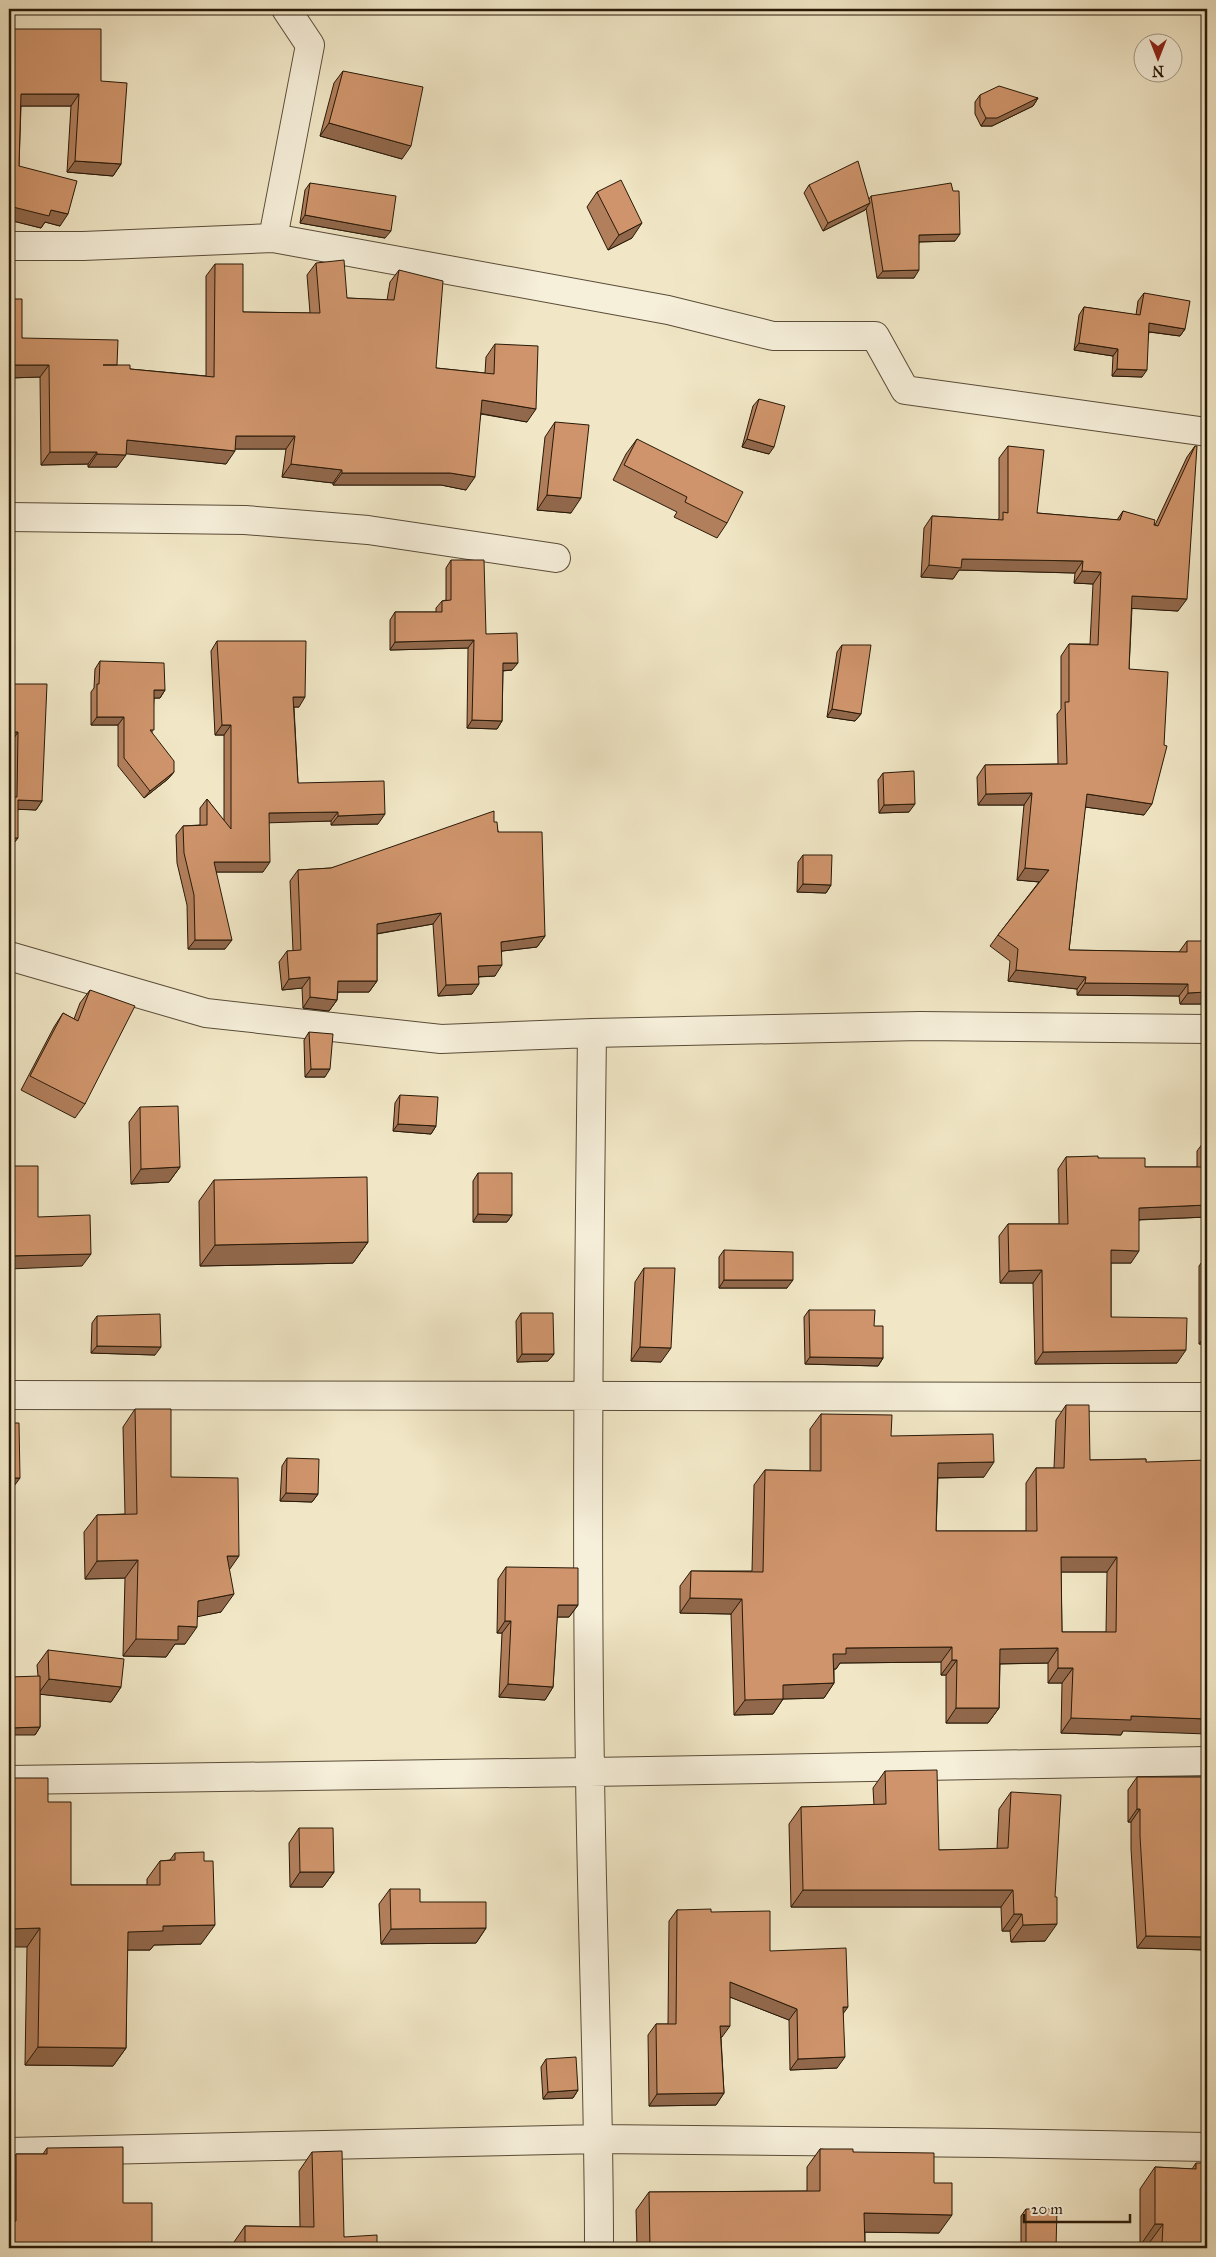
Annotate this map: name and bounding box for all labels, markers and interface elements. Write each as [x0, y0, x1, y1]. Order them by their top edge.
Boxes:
north arrow [1134, 32, 1184, 82]
text: N [1152, 62, 1164, 79]
scale bar [1024, 2192, 1130, 2224]
text: 20 m [1031, 2200, 1063, 2218]

